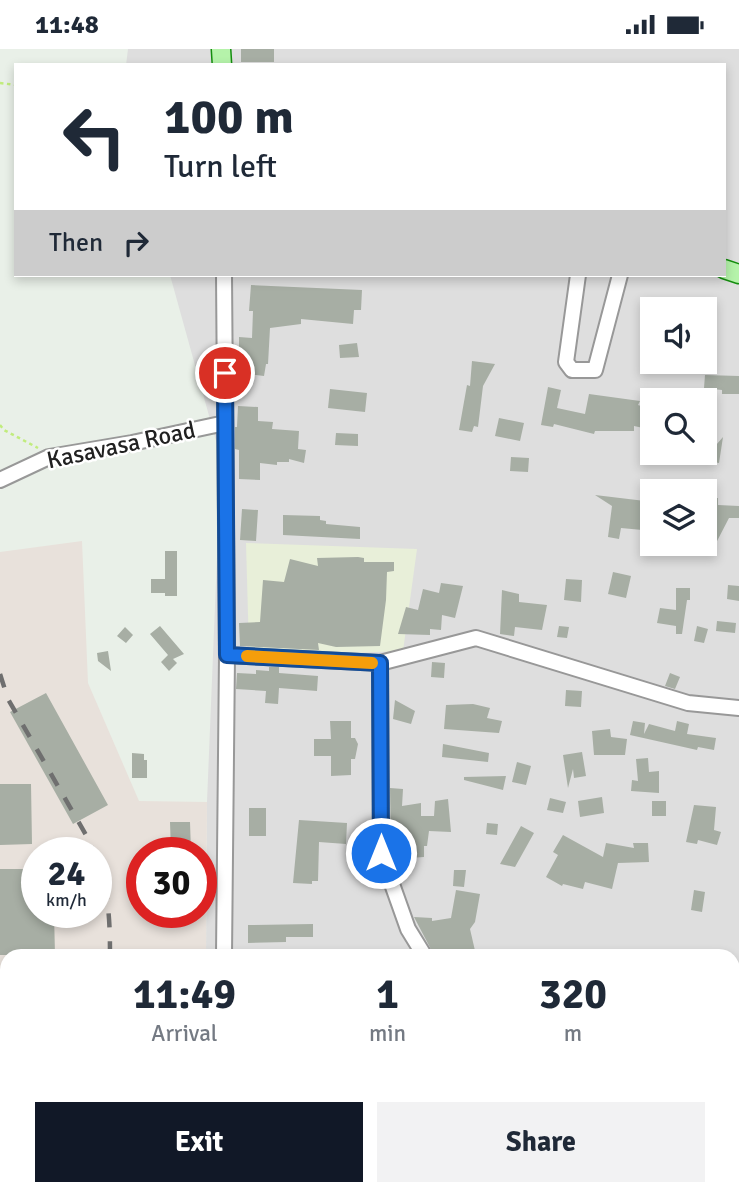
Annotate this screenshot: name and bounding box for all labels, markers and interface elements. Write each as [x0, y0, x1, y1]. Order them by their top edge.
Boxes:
text: 11:48 [35, 9, 99, 41]
text: 100 m [164, 87, 294, 147]
icon: left [49, 91, 140, 182]
text: Turn left [164, 147, 277, 186]
icon: right [117, 224, 155, 262]
text: Then [49, 227, 103, 259]
map controls [640, 297, 717, 556]
button: sound [640, 297, 717, 374]
pin [195, 343, 255, 403]
icon: arrive [206, 354, 244, 392]
button: search [640, 388, 717, 465]
street label: Kasavasa Road [44, 415, 198, 475]
button: layers [640, 479, 717, 556]
position arrow [344, 816, 418, 890]
speed limit sign: 30 [126, 837, 217, 928]
text: 24 [48, 852, 85, 895]
text: km/h [46, 889, 87, 911]
text: 11:49 [133, 969, 236, 1020]
text: 1 [376, 969, 399, 1020]
text: 320 [539, 969, 607, 1020]
text: Arrival [151, 1019, 218, 1048]
text: min [369, 1019, 406, 1048]
text: m [564, 1019, 582, 1048]
button: Exit [35, 1102, 363, 1182]
button: Share [377, 1102, 705, 1182]

